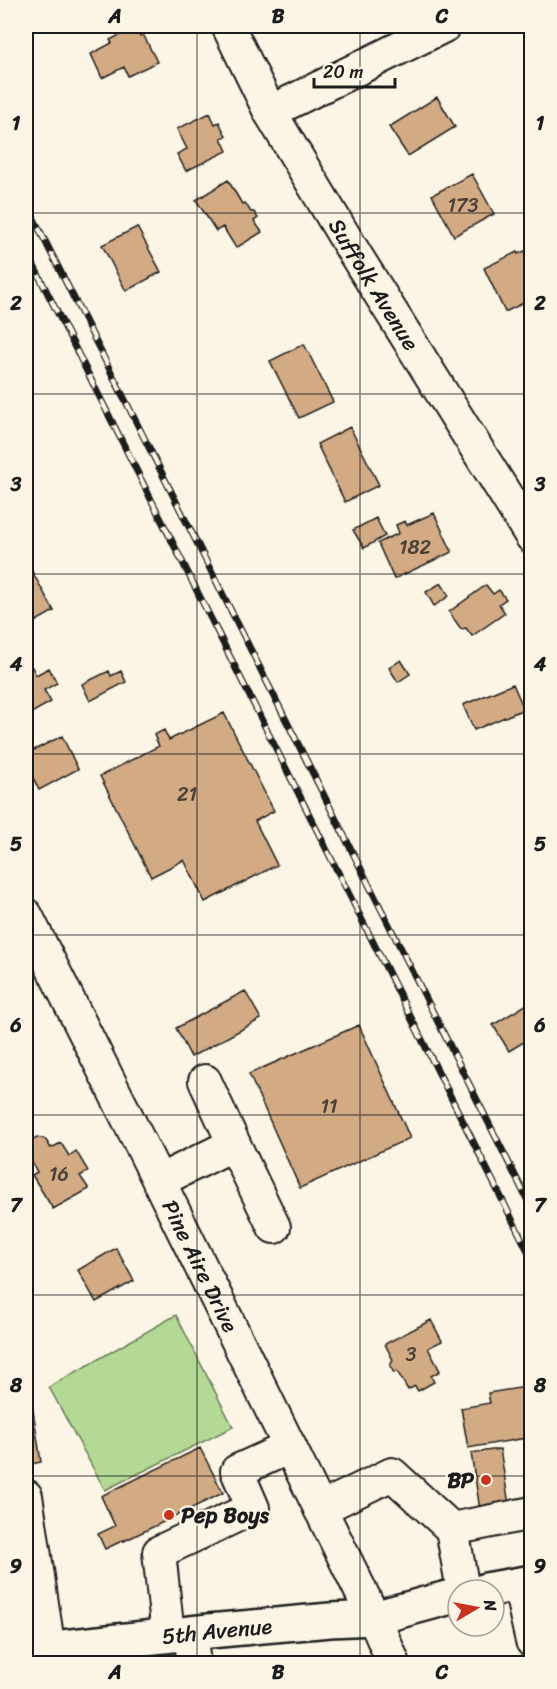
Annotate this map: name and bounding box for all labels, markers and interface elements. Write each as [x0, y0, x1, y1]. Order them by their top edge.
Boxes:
text: A [107, 0, 122, 34]
text: B [272, 0, 285, 34]
text: C [435, 0, 449, 34]
scale bar [314, 51, 395, 89]
text: 20 m [323, 56, 363, 88]
text: 1 [12, 106, 21, 141]
text: 1 [536, 106, 545, 141]
house number: 173 [448, 188, 479, 223]
street label: Suffolk Avenue [318, 210, 430, 359]
text: 2 [9, 286, 22, 321]
text: 2 [533, 286, 546, 321]
text: 3 [10, 467, 22, 502]
text: 3 [534, 467, 546, 502]
house number: 182 [399, 530, 432, 565]
text: 4 [9, 647, 23, 682]
text: 4 [533, 647, 547, 682]
house number: 21 [177, 777, 197, 812]
text: 5 [10, 827, 22, 862]
text: 5 [534, 827, 546, 862]
text: 6 [9, 1008, 22, 1043]
text: 6 [533, 1008, 546, 1043]
house number: 11 [320, 1089, 338, 1124]
house number: 16 [49, 1157, 69, 1192]
text: 7 [10, 1188, 23, 1223]
text: 7 [534, 1188, 547, 1223]
street label: Pine Aire Drive [151, 1193, 250, 1340]
house number: 3 [406, 1337, 417, 1372]
text: 8 [9, 1368, 23, 1403]
text: 8 [533, 1368, 547, 1403]
place label: BP [447, 1461, 475, 1500]
marker: BP [479, 1473, 493, 1487]
place label: Pep Boys [181, 1496, 270, 1535]
marker: Pep Boys [162, 1508, 176, 1522]
text: 9 [10, 1549, 22, 1584]
text: 9 [534, 1549, 546, 1584]
north arrow [446, 1578, 506, 1638]
text: N [475, 1597, 506, 1614]
street label: 5th Avenue [160, 1606, 274, 1656]
text: A [107, 1655, 122, 1689]
text: B [272, 1655, 285, 1689]
text: C [435, 1655, 449, 1689]

